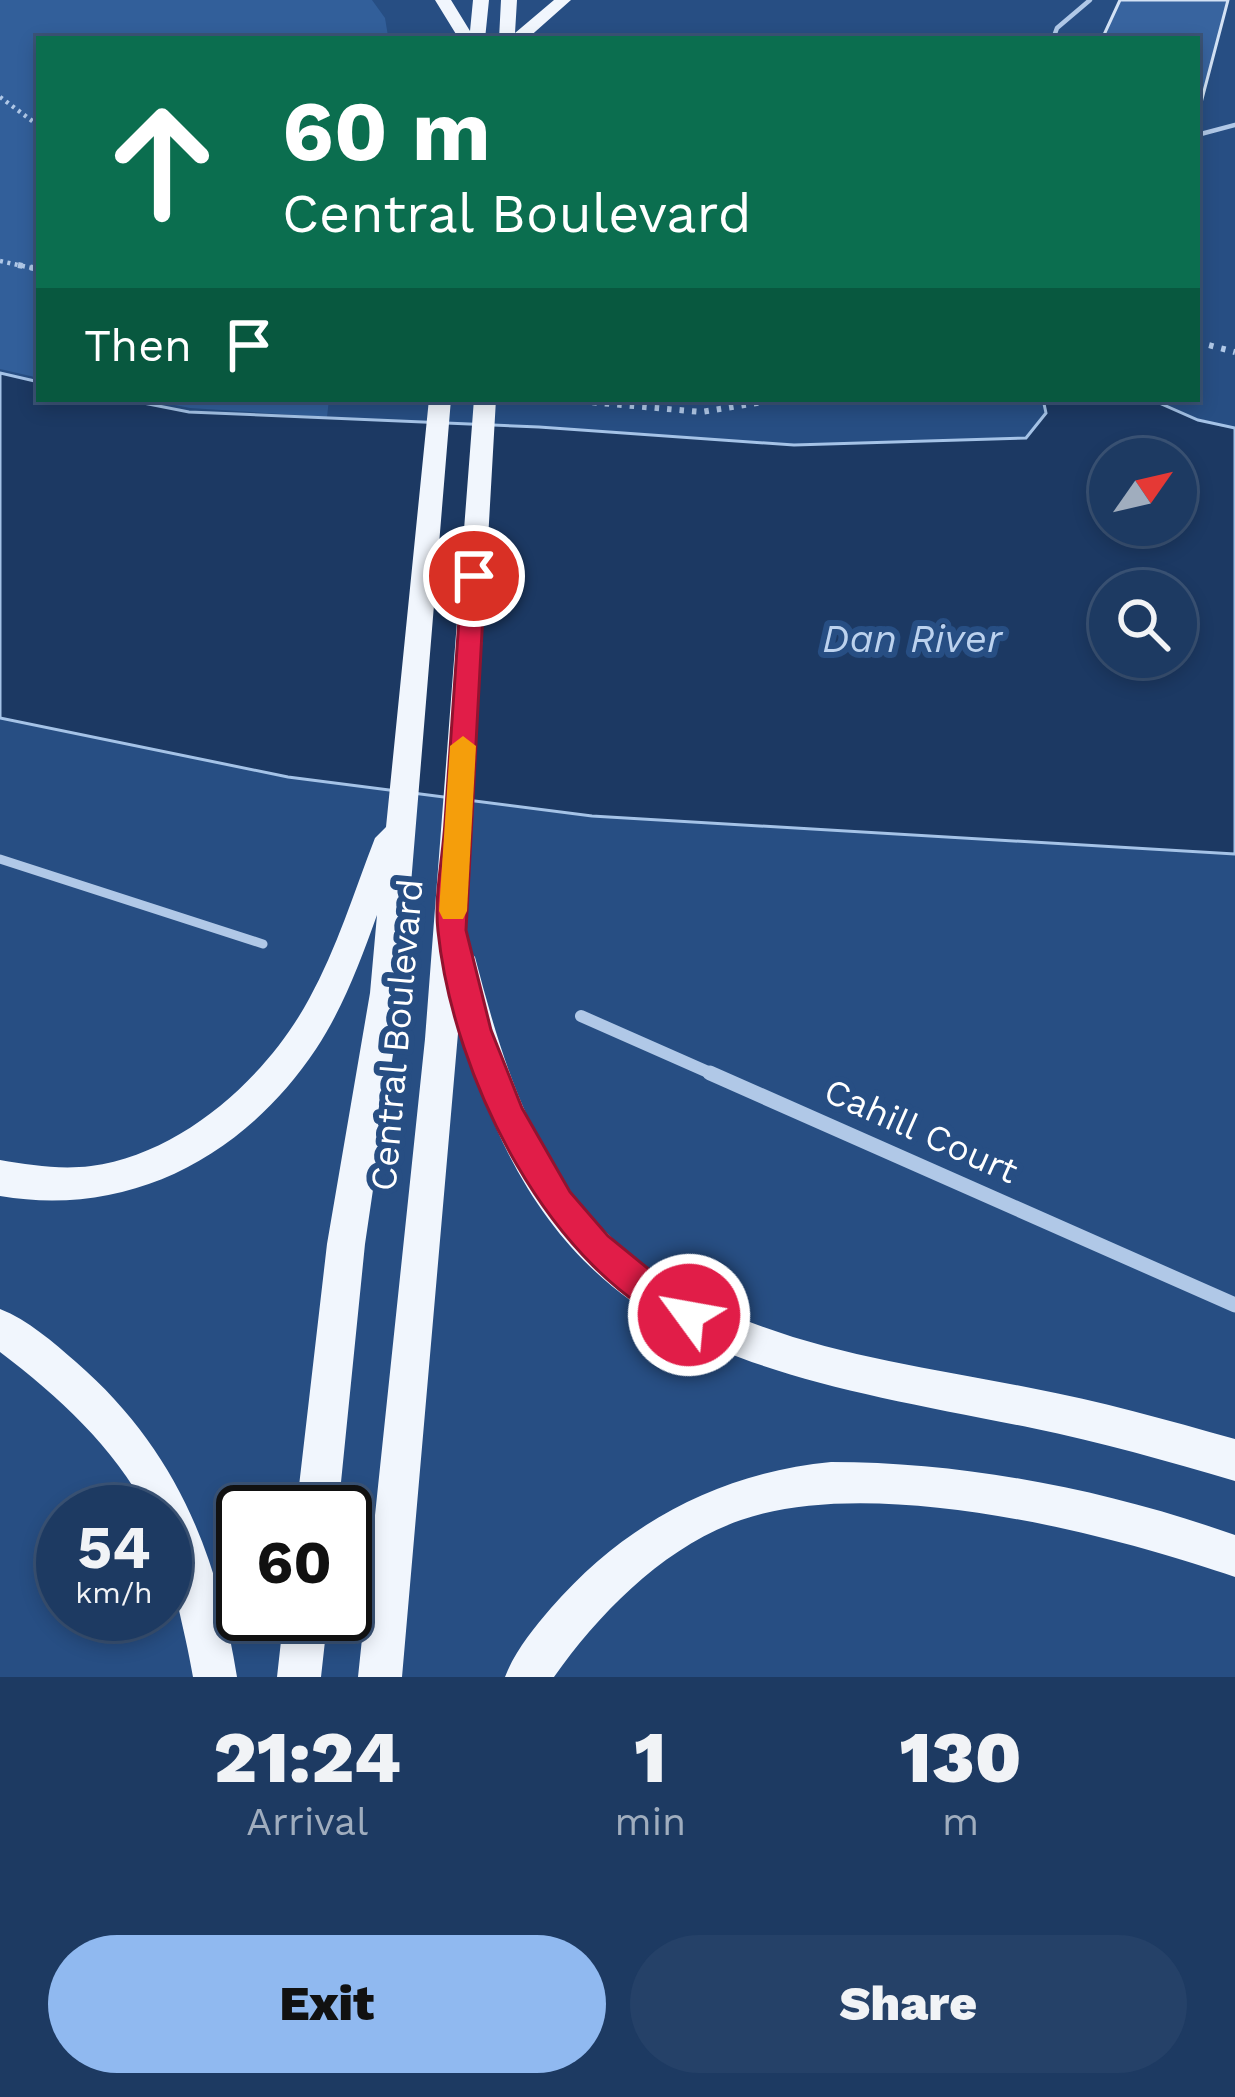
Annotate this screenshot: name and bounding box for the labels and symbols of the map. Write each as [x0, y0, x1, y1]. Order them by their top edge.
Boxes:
north arrow [1089, 438, 1197, 546]
pin [423, 525, 525, 627]
water label: Dan River [822, 616, 1004, 661]
street label: Central Boulevard [362, 877, 432, 1193]
street label: Cahill Court [818, 1070, 1024, 1192]
position arrow [626, 1252, 752, 1378]
speed limit sign: 60 [216, 1485, 372, 1641]

